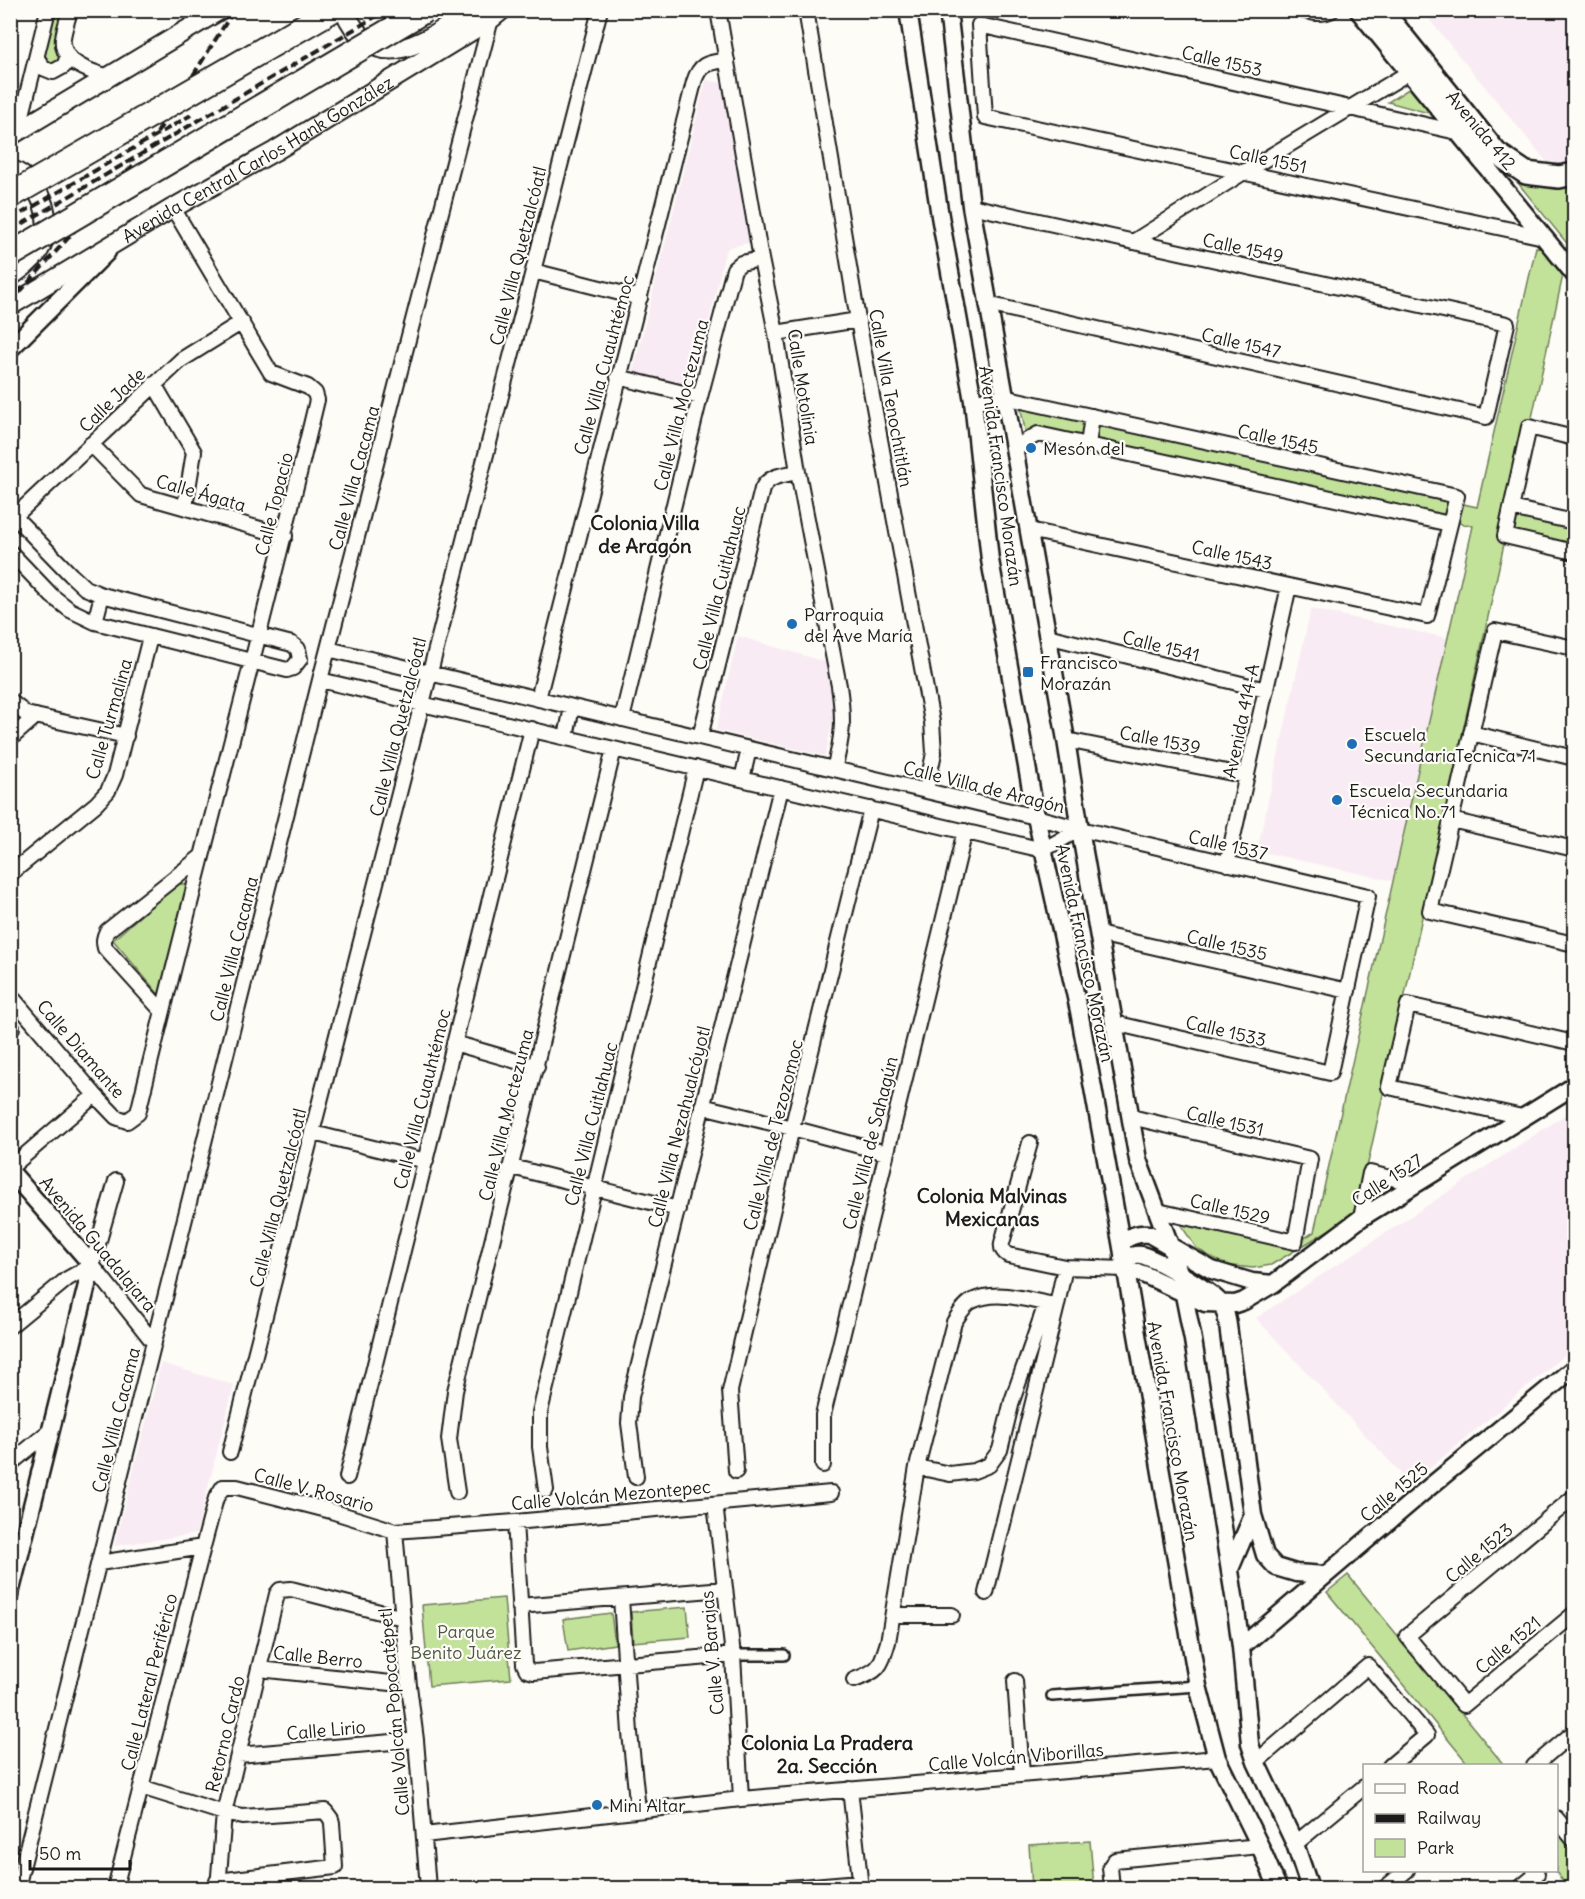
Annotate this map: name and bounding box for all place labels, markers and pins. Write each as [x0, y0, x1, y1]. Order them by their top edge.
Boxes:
place label: Mesón del [1043, 437, 1124, 460]
marker: Mesón del [1024, 441, 1038, 455]
place label: Parroquia del Ave María [804, 603, 913, 647]
marker: Parroquia del Ave María [785, 617, 799, 631]
place label: Francisco Morazán [1040, 651, 1118, 695]
marker: Francisco Morazán [1021, 665, 1035, 679]
place label: Escuela SecundariaTecnica 71 [1364, 723, 1536, 767]
marker: Escuela SecundariaTecnica 71 [1345, 737, 1359, 751]
place label: Escuela Secundaria Técnica No.71 [1349, 779, 1508, 823]
marker: Escuela Secundaria Técnica No.71 [1330, 793, 1344, 807]
place label: Mini Altar [609, 1794, 686, 1817]
marker: Mini Altar [590, 1798, 604, 1812]

